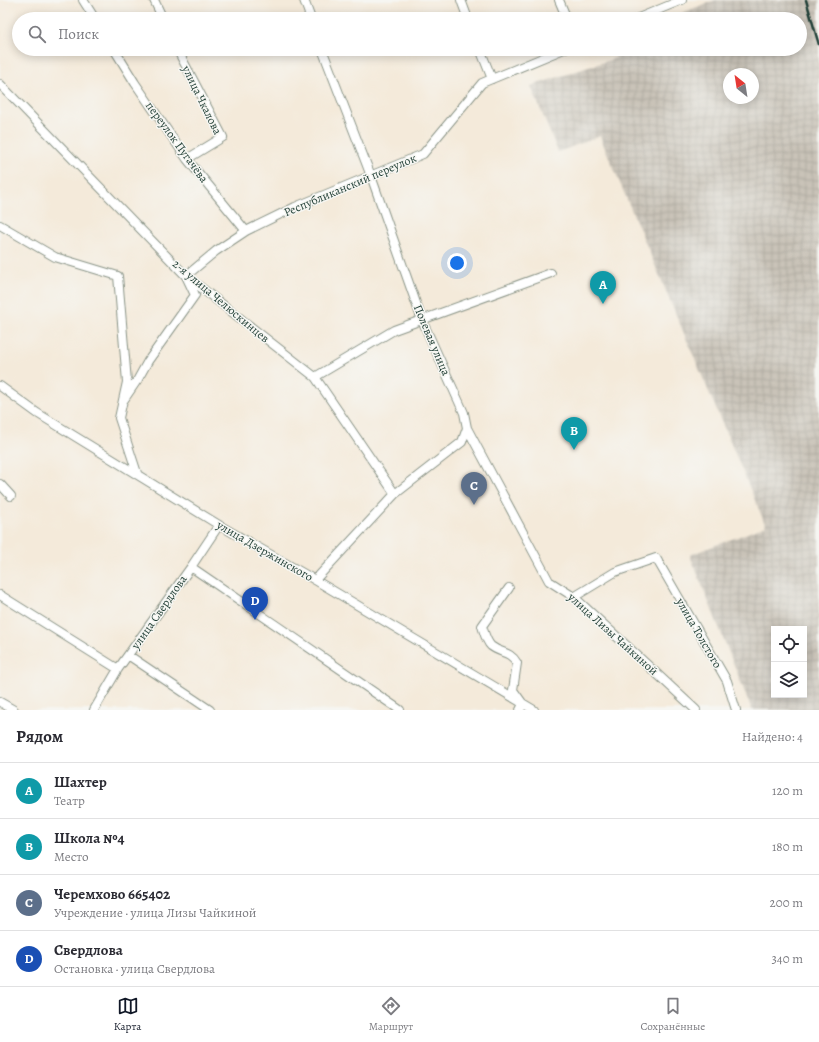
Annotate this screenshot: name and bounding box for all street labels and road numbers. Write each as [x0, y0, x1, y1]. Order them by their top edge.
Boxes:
street label: улица Чкалова [178, 62, 226, 138]
street label: переулок Пугачёва [142, 98, 212, 186]
street label: Республиканский переулок [281, 150, 419, 220]
street label: 2-я улица Челюскинцев [169, 256, 273, 346]
street label: Полевая улица [410, 302, 454, 378]
street label: улица Дзержинского [213, 516, 316, 585]
street label: улица Свердлова [127, 571, 191, 653]
street label: улица Лизы Чайкиной [564, 589, 662, 679]
street label: улица Толстого [672, 594, 726, 671]

